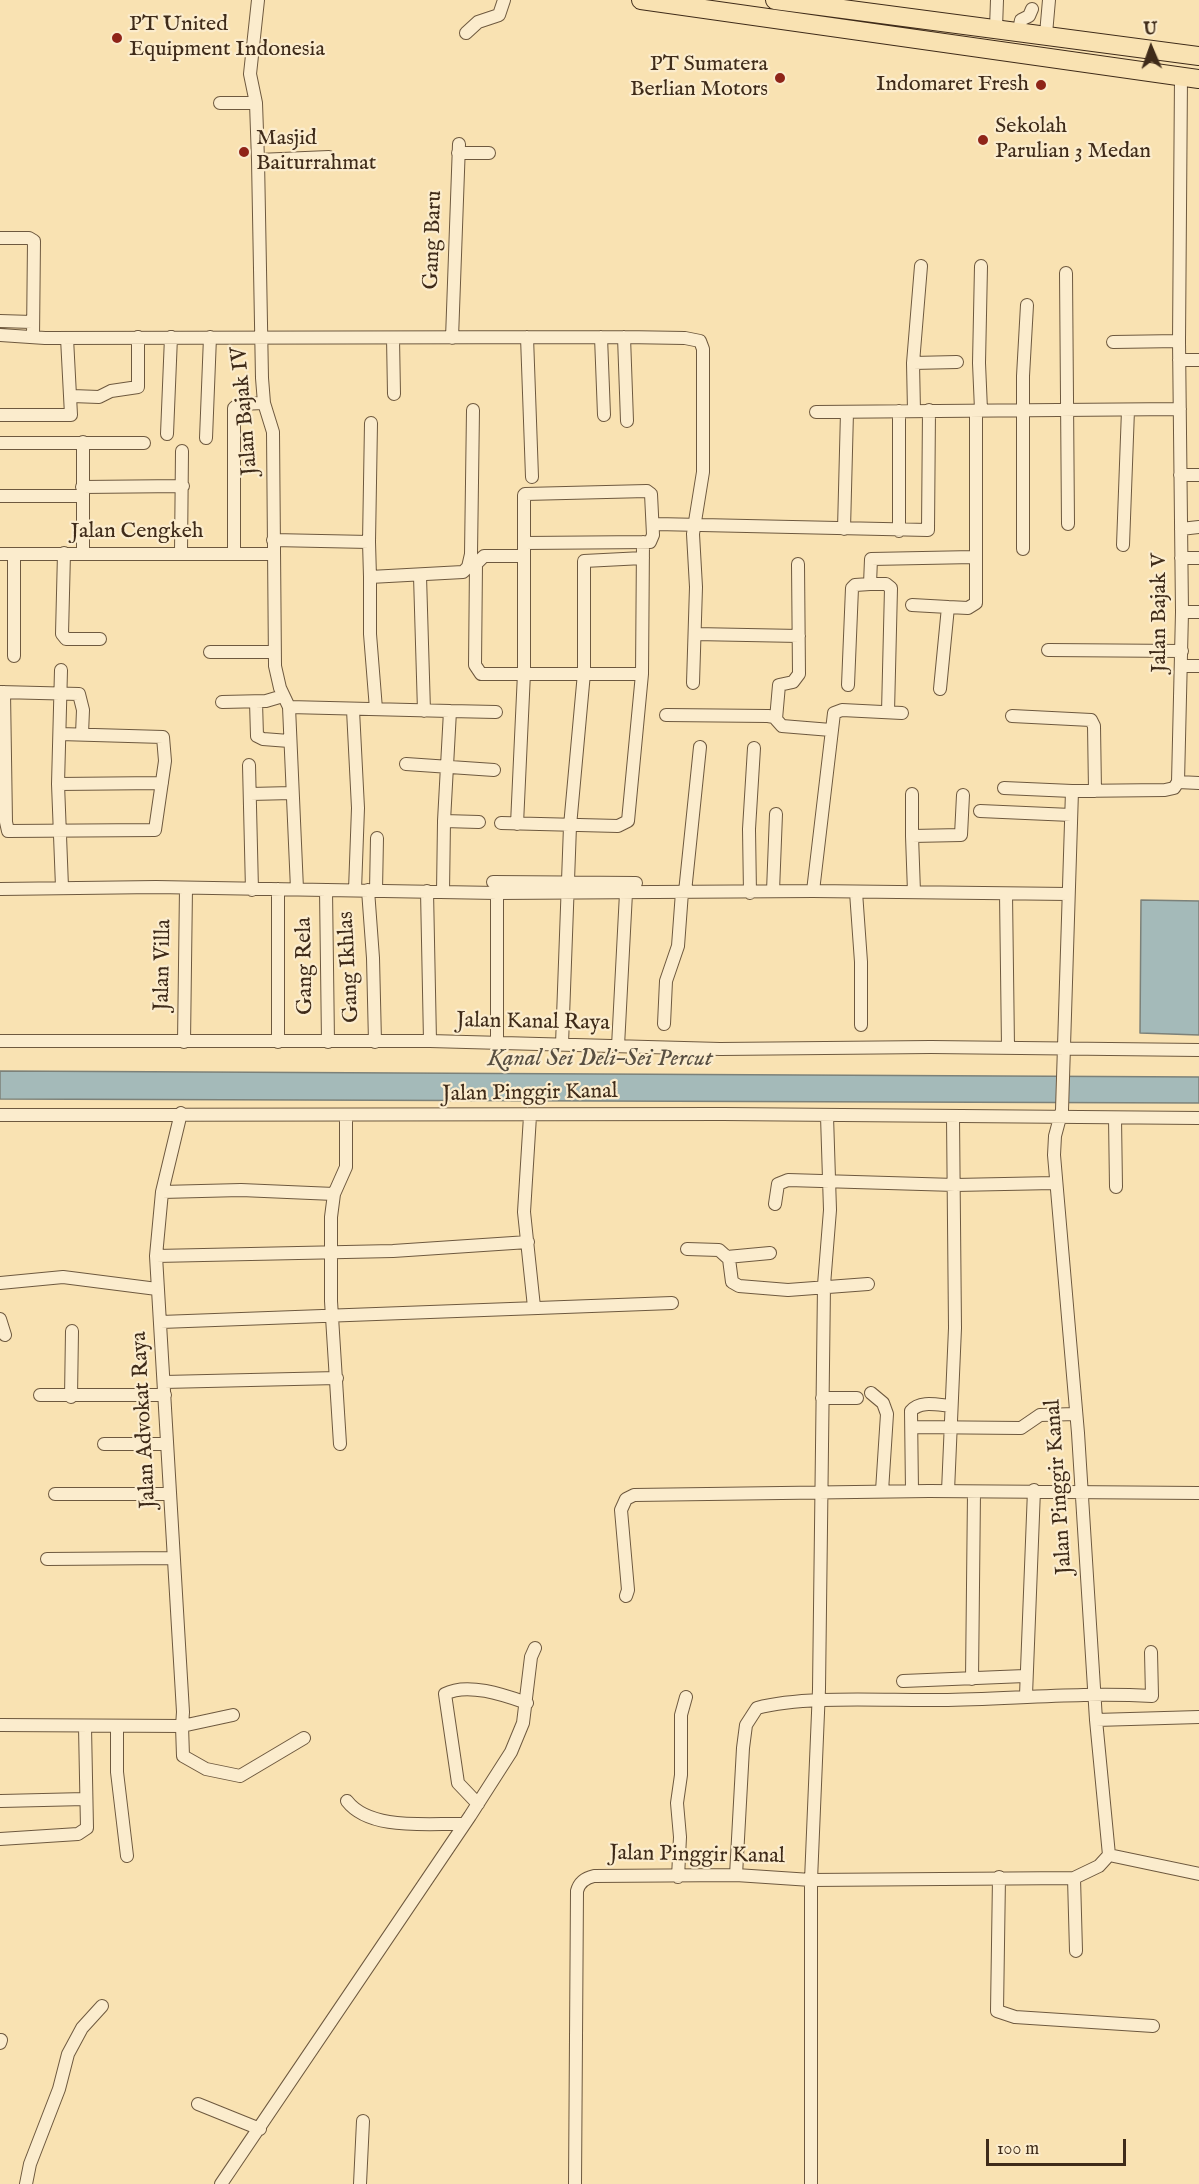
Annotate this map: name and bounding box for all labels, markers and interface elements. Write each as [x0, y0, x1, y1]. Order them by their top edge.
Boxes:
place label: PT United Equipment Indonesia [129, 12, 325, 63]
north arrow [1121, 18, 1181, 78]
text: U [1143, 20, 1157, 40]
marker: PT United Equipment Indonesia [110, 31, 124, 45]
place label: PT Sumatera Berlian Motors [630, 52, 768, 104]
marker: PT Sumatera Berlian Motors [773, 71, 787, 85]
place label: Indomaret Fresh [876, 72, 1029, 98]
marker: Indomaret Fresh [1034, 78, 1048, 92]
place label: Sekolah Parulian 3 Medan [995, 114, 1151, 166]
place label: Masjid Baiturrahmat [256, 126, 376, 178]
marker: Sekolah Parulian 3 Medan [976, 133, 990, 147]
marker: Masjid Baiturrahmat [237, 145, 251, 159]
street label: Gang Baru [419, 190, 449, 290]
street label: Jalan Bajak IV [227, 346, 265, 476]
street label: Jalan Cengkeh [71, 519, 203, 545]
street label: Jalan Bajak V [1147, 553, 1173, 673]
street label: Gang Ikhlas [334, 911, 366, 1023]
street label: Gang Rela [292, 917, 320, 1015]
street label: Jalan Villa [150, 919, 178, 1011]
street label: Jalan Kanal Raya [456, 1008, 610, 1038]
water label: Kanal Sei Deli–Sei Percut [487, 1046, 713, 1074]
street label: Jalan Pinggir Kanal [442, 1079, 618, 1109]
street label: Jalan Advokat Raya [127, 1331, 163, 1509]
street label: Jalan Pinggir Kanal [1041, 1398, 1079, 1576]
street label: Jalan Pinggir Kanal [609, 1841, 785, 1871]
scale bar [989, 2127, 1128, 2165]
text: 100 m [997, 2138, 1039, 2161]

